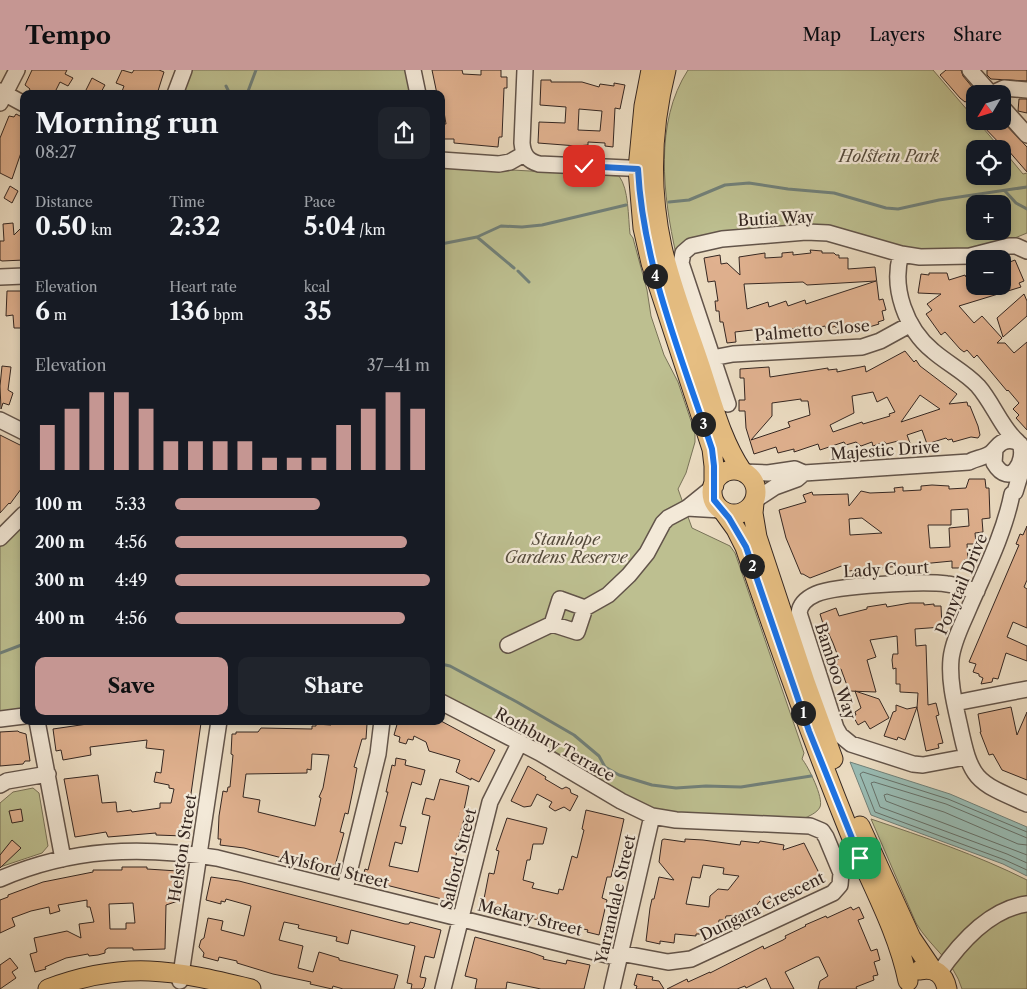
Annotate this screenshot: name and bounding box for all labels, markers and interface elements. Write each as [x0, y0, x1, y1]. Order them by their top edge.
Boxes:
text: Tempo [25, 21, 111, 50]
text: Map [803, 24, 841, 46]
text: Layers [869, 24, 925, 46]
text: Share [953, 24, 1002, 46]
north arrow [966, 85, 1011, 130]
map controls [966, 85, 1011, 295]
text: Morning run [35, 106, 219, 140]
button: share [378, 107, 430, 159]
button: locate [966, 140, 1011, 185]
text: 08:27 [35, 142, 76, 162]
pin [563, 145, 605, 187]
park label: Holstein Park [837, 146, 940, 166]
icon: check [570, 152, 598, 180]
text: Distance [35, 193, 93, 211]
text: Time [169, 193, 205, 211]
text: Pace [304, 193, 335, 211]
button: + [966, 195, 1011, 240]
street label: Butia Way [737, 206, 816, 230]
text: 0.50 [35, 211, 87, 242]
text: 2:32 [169, 211, 220, 242]
text: 5:04 [304, 211, 356, 242]
text: km [87, 221, 112, 239]
text: /km [356, 221, 386, 239]
button: − [966, 250, 1011, 295]
pin: 4 [642, 264, 668, 288]
text: 4 [651, 267, 660, 285]
text: Elevation [35, 278, 98, 296]
text: Heart rate [169, 278, 237, 296]
text: kcal [304, 278, 330, 296]
text: 6 [35, 296, 50, 327]
text: 136 [169, 296, 210, 327]
text: 35 [304, 296, 332, 327]
text: m [50, 306, 67, 324]
text: bpm [210, 306, 244, 324]
street label: Palmetto Close [754, 315, 870, 345]
text: Elevation [35, 355, 106, 375]
text: 37–41 m [367, 355, 430, 375]
pin: 3 [690, 412, 716, 436]
text: 3 [700, 415, 707, 433]
street label: Majestic Drive [830, 436, 940, 464]
text: 100 m [35, 494, 82, 514]
text: 5:33 [115, 494, 146, 514]
park label: Stanhope Gardens Reserve [504, 529, 629, 567]
street label: Ponytail Drive [931, 530, 991, 638]
text: 200 m [35, 532, 85, 552]
text: 4:56 [115, 532, 147, 552]
pin: 2 [740, 554, 764, 578]
text: 2 [748, 557, 757, 575]
street label: Lady Court [843, 557, 930, 581]
text: 300 m [35, 570, 84, 590]
text: 4:49 [115, 570, 147, 590]
text: 400 m [35, 608, 85, 628]
text: 4:56 [115, 608, 147, 628]
street label: Bamboo Way [811, 620, 861, 723]
button: Save [35, 657, 228, 715]
button: Share [238, 657, 430, 715]
pin: 1 [790, 700, 816, 726]
street label: Rothbury Terrace [491, 703, 619, 785]
text: 1 [800, 704, 807, 722]
street label: Helston Street [164, 792, 200, 903]
street label: Salford Street [436, 806, 480, 912]
street label: Yarrandale Street [590, 832, 640, 966]
pin [839, 837, 881, 879]
icon: arrive [846, 844, 874, 872]
street label: Aylsford Street [276, 845, 391, 892]
street label: Dungara Crescent [696, 867, 828, 945]
street label: Mekary Street [476, 894, 585, 940]

